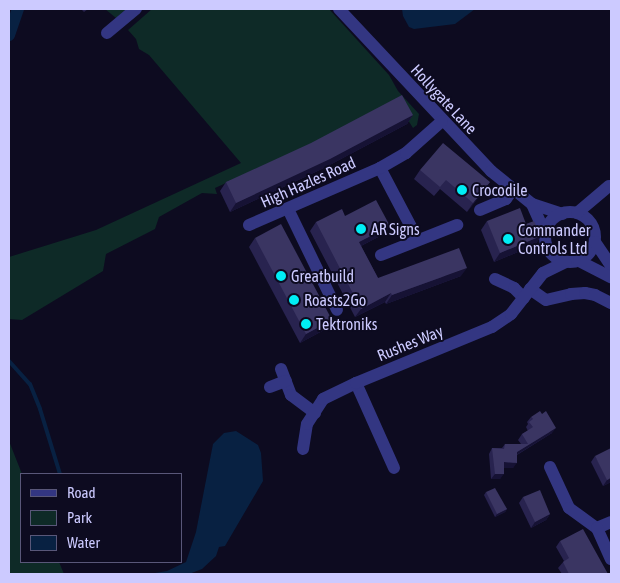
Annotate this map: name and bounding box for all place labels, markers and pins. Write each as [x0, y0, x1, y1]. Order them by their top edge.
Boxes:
place label: Crocodile [472, 180, 527, 200]
marker: Crocodile [456, 184, 468, 196]
place label: AR Signs [371, 219, 420, 239]
place label: Commander Controls Ltd [518, 220, 591, 258]
marker: AR Signs [355, 223, 367, 235]
marker: Commander Controls Ltd [502, 233, 514, 245]
place label: Greatbuild [291, 266, 354, 286]
marker: Greatbuild [275, 270, 287, 282]
place label: Roasts2Go [304, 290, 366, 310]
marker: Roasts2Go [288, 294, 300, 306]
place label: Tektroniks [316, 314, 377, 334]
marker: Tektroniks [300, 318, 312, 330]

